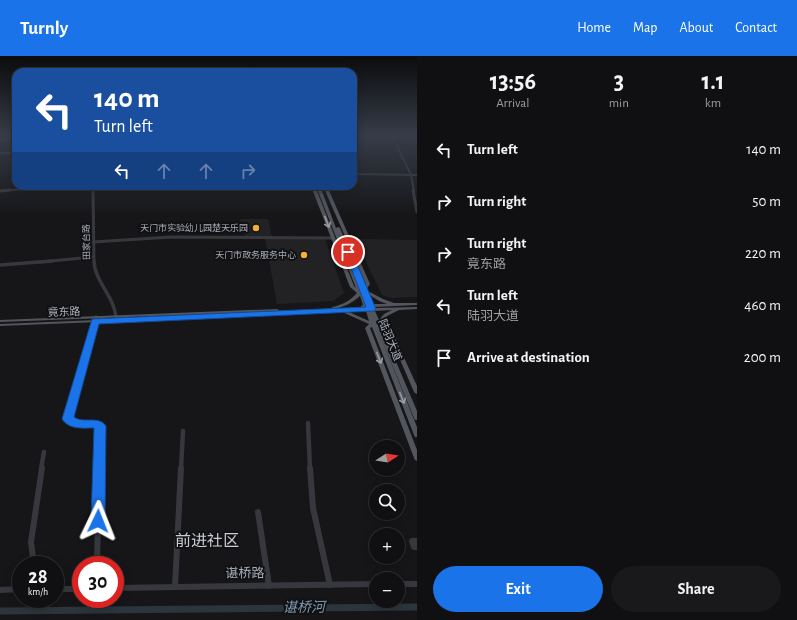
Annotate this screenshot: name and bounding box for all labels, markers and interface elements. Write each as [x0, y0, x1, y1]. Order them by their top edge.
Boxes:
text: Turnly [20, 19, 68, 38]
text: Home [577, 21, 611, 35]
text: Map [633, 21, 657, 35]
text: About [679, 21, 713, 35]
text: Contact [735, 21, 777, 35]
text: 13:56 [490, 70, 536, 94]
text: 3 [614, 70, 624, 94]
text: 1.1 [702, 70, 724, 94]
icon: left [28, 84, 80, 136]
text: 140 m [94, 85, 160, 113]
text: Arrival [496, 97, 530, 110]
text: min [609, 97, 629, 110]
text: km [705, 97, 721, 110]
text: Turn left [94, 118, 153, 136]
icon: left [433, 139, 455, 161]
text: Turn left [467, 142, 518, 157]
text: 140 m [746, 142, 781, 157]
icon: left [111, 160, 133, 182]
icon: ahead [153, 160, 175, 182]
icon: ahead [195, 160, 217, 182]
icon: right [237, 160, 259, 182]
icon: right [433, 191, 455, 213]
text: Turn right [467, 194, 526, 209]
text: 50 m [752, 194, 781, 209]
one-way arrow [323, 216, 331, 228]
place label: 天门市实验幼儿园楚天乐园 [140, 223, 248, 233]
marker: 天门市实验幼儿园楚天乐园 [251, 223, 261, 233]
street label: 田家台路 [81, 224, 92, 260]
pin [331, 235, 365, 269]
text: Turn right [467, 236, 526, 251]
icon: arrive [337, 241, 359, 263]
icon: right [433, 243, 455, 265]
text: 220 m [745, 246, 781, 261]
place label: 天门市政务服务中心 [215, 250, 296, 260]
marker: 天门市政务服务中心 [299, 250, 309, 260]
text: 竟东路 [467, 258, 506, 271]
text: Turn left [467, 288, 518, 303]
icon: left [433, 295, 455, 317]
text: 460 m [744, 298, 781, 313]
street label: 竟东路 [47, 305, 81, 318]
text: 陆羽大道 [467, 310, 519, 323]
street label: 陆羽大道 [377, 317, 404, 362]
icon: arrive [433, 347, 455, 369]
text: Arrive at destination [467, 350, 590, 365]
text: 200 m [744, 350, 781, 365]
one-way arrow [375, 352, 383, 364]
one-way arrow [399, 391, 406, 403]
north arrow [369, 440, 405, 476]
map controls [369, 440, 405, 608]
button: search [369, 484, 405, 520]
position arrow [77, 500, 119, 542]
button: + [369, 528, 405, 564]
district label: 前进社区 [175, 532, 239, 549]
speed limit sign: 30 [72, 556, 124, 608]
street label: 谌桥路 [225, 566, 265, 581]
button: Exit [433, 566, 603, 612]
button: Share [611, 566, 781, 612]
text: 28 [28, 567, 48, 587]
button: − [369, 572, 405, 608]
text: km/h [28, 587, 48, 597]
water label: 谌桥河 [283, 600, 328, 615]

